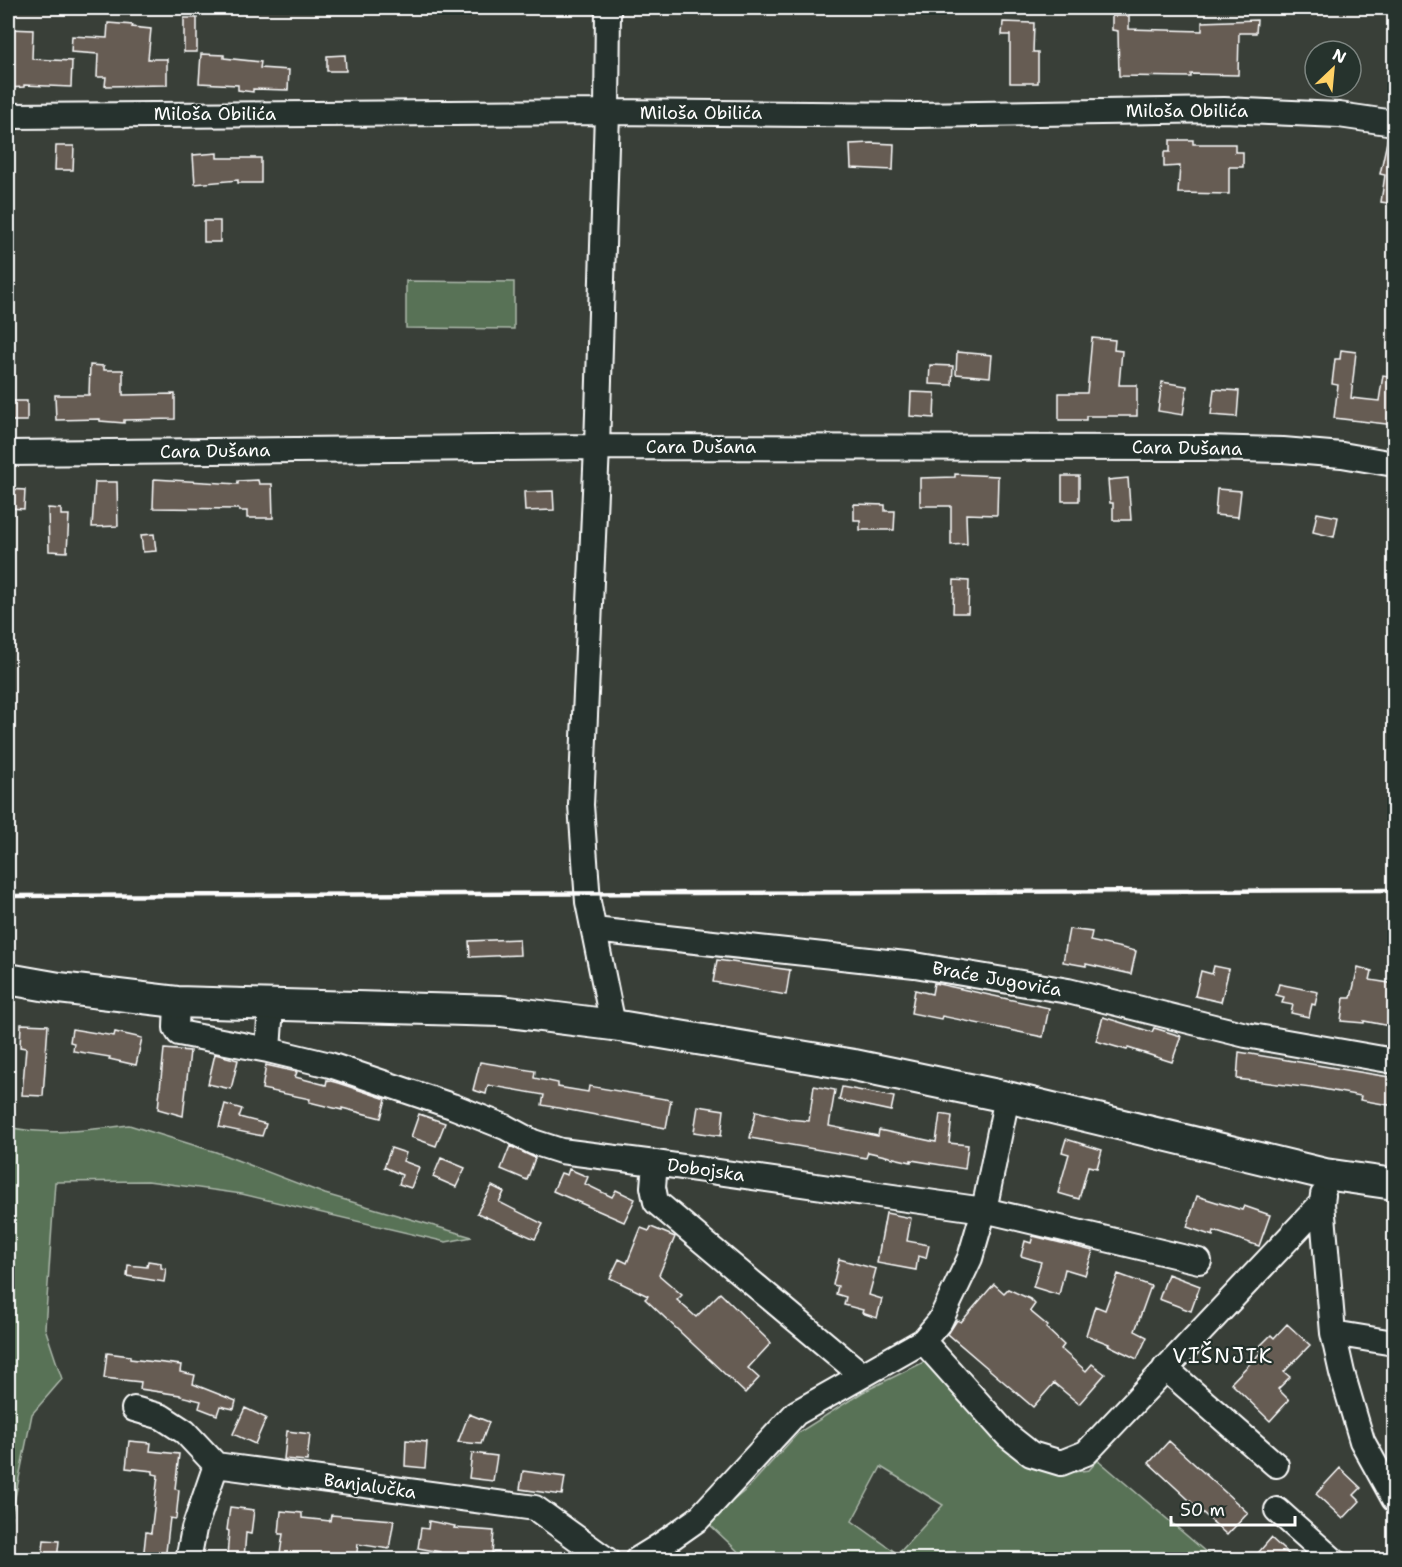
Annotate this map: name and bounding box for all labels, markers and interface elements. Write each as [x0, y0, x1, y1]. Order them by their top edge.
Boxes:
north arrow [1303, 39, 1363, 99]
text: N [1329, 44, 1350, 68]
street label: Miloša Obilića [1126, 99, 1248, 123]
street label: Miloša Obilića [640, 101, 762, 125]
street label: Miloša Obilića [154, 102, 276, 126]
street label: Cara Dušana [646, 435, 756, 459]
street label: Cara Dušana [1132, 435, 1242, 461]
street label: Cara Dušana [160, 438, 270, 464]
street label: Braće Jugovića [930, 956, 1064, 1002]
street label: Dobojska [666, 1153, 746, 1187]
district label: VIŠNJIK [1172, 1341, 1274, 1370]
street label: Banjalučka [322, 1468, 418, 1504]
scale bar [1171, 1489, 1296, 1527]
text: 50 m [1180, 1498, 1225, 1522]

